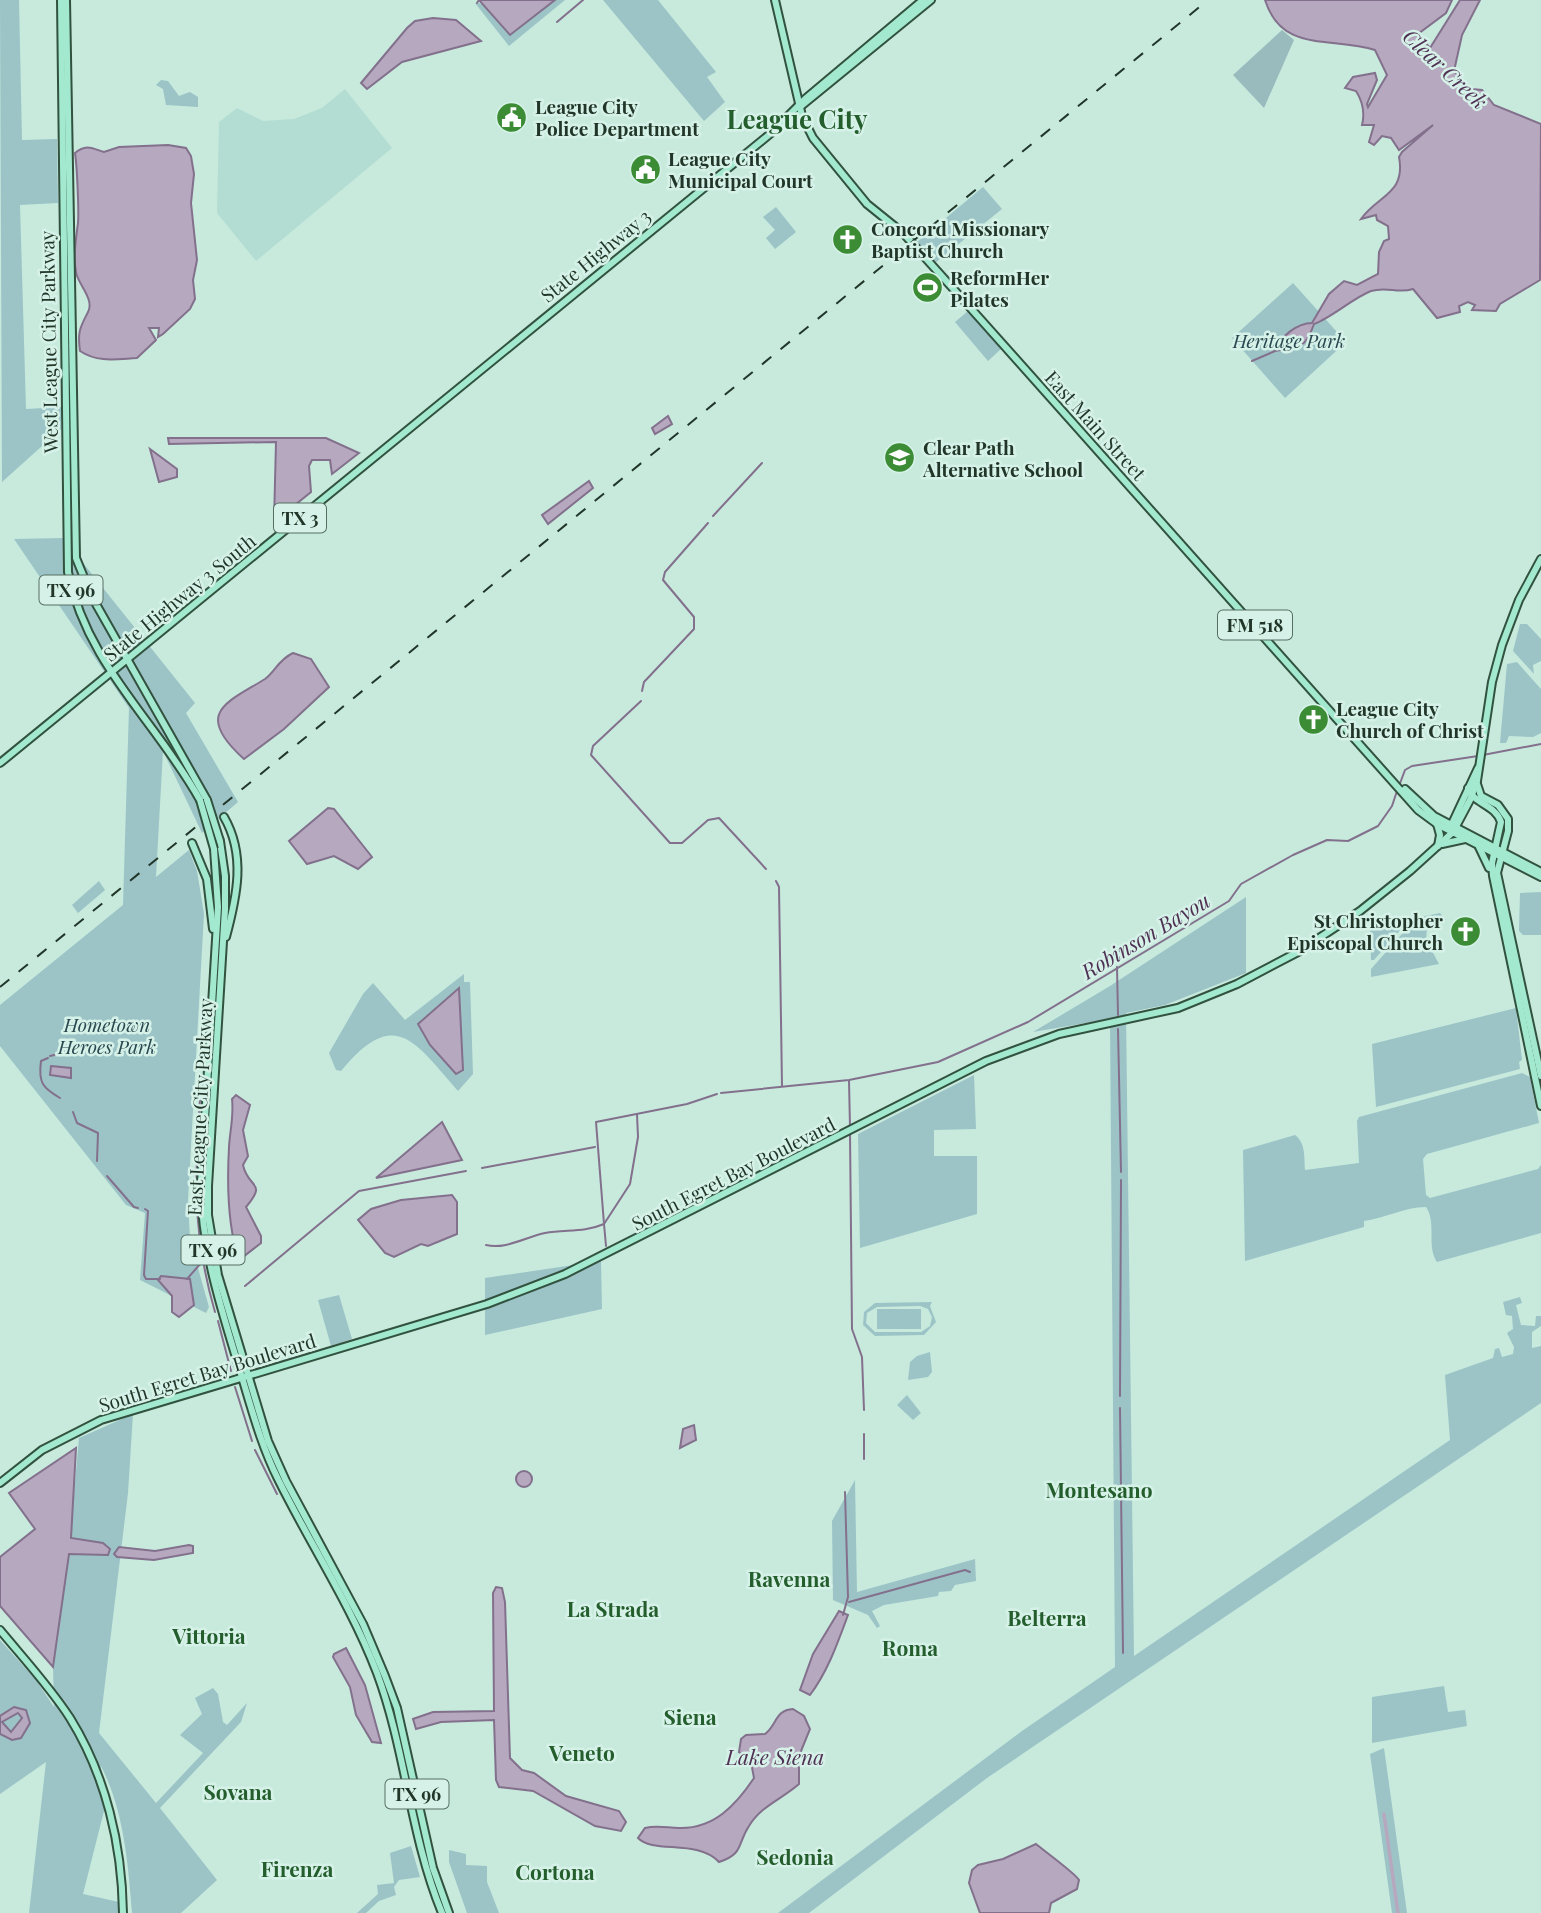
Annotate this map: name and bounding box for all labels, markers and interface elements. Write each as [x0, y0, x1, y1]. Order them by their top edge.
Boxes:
water label: Clear Creek [1398, 22, 1494, 114]
place label: League City Police Department [535, 93, 699, 141]
public building icon: League City Police Department [495, 100, 529, 134]
district label: League City [727, 101, 868, 136]
place label: League City Municipal Court [668, 145, 813, 193]
public building icon: League City Municipal Court [628, 152, 662, 186]
street label: State Highway 3 [534, 202, 656, 308]
place label: Concord Missionary Baptist Church [871, 215, 1050, 263]
church icon: Concord Missionary Baptist Church [831, 222, 865, 256]
street label: West League City Parkway [33, 230, 63, 454]
place label: ReformHer Pilates [950, 264, 1049, 312]
sports icon: ReformHer Pilates [910, 271, 944, 305]
park label: Heritage Park [1232, 327, 1345, 353]
street label: East Main Street [1040, 365, 1152, 486]
place label: Clear Path Alternative School [922, 434, 1083, 482]
school or university icon: Clear Path Alternative School [883, 441, 917, 475]
road number: TX 3 [274, 504, 326, 532]
street label: State Highway 3 South [97, 527, 261, 667]
road number: TX 96 [40, 576, 102, 604]
road number: FM 518 [1218, 610, 1292, 640]
place label: League City Church of Christ [1336, 695, 1484, 743]
church icon: League City Church of Christ [1296, 702, 1330, 736]
water label: Robinson Bayou [1075, 886, 1215, 985]
place label: St Christopher Episcopal Church [1287, 907, 1443, 955]
church icon: St Christopher Episcopal Church [1449, 914, 1483, 948]
street label: East League City Parkway [180, 997, 218, 1216]
park label: Hometown Heroes Park [57, 1011, 156, 1059]
street label: South Egret Bay Boulevard [627, 1110, 839, 1236]
road number: TX 96 [182, 1236, 244, 1265]
street label: South Egret Bay Boulevard [95, 1327, 319, 1417]
district label: Montesano [1045, 1475, 1153, 1503]
district label: Ravenna [748, 1564, 830, 1592]
district label: La Strada [567, 1594, 659, 1622]
district label: Belterra [1007, 1603, 1087, 1631]
district label: Vittoria [171, 1621, 246, 1649]
district label: Roma [882, 1633, 938, 1661]
district label: Siena [663, 1702, 717, 1730]
district label: Veneto [548, 1738, 615, 1766]
water label: Lake Siena [725, 1742, 824, 1770]
district label: Sovana [204, 1777, 273, 1805]
road number: TX 96 [386, 1779, 448, 1808]
district label: Sedonia [756, 1842, 834, 1870]
district label: Firenza [261, 1854, 333, 1882]
district label: Cortona [515, 1857, 595, 1885]

